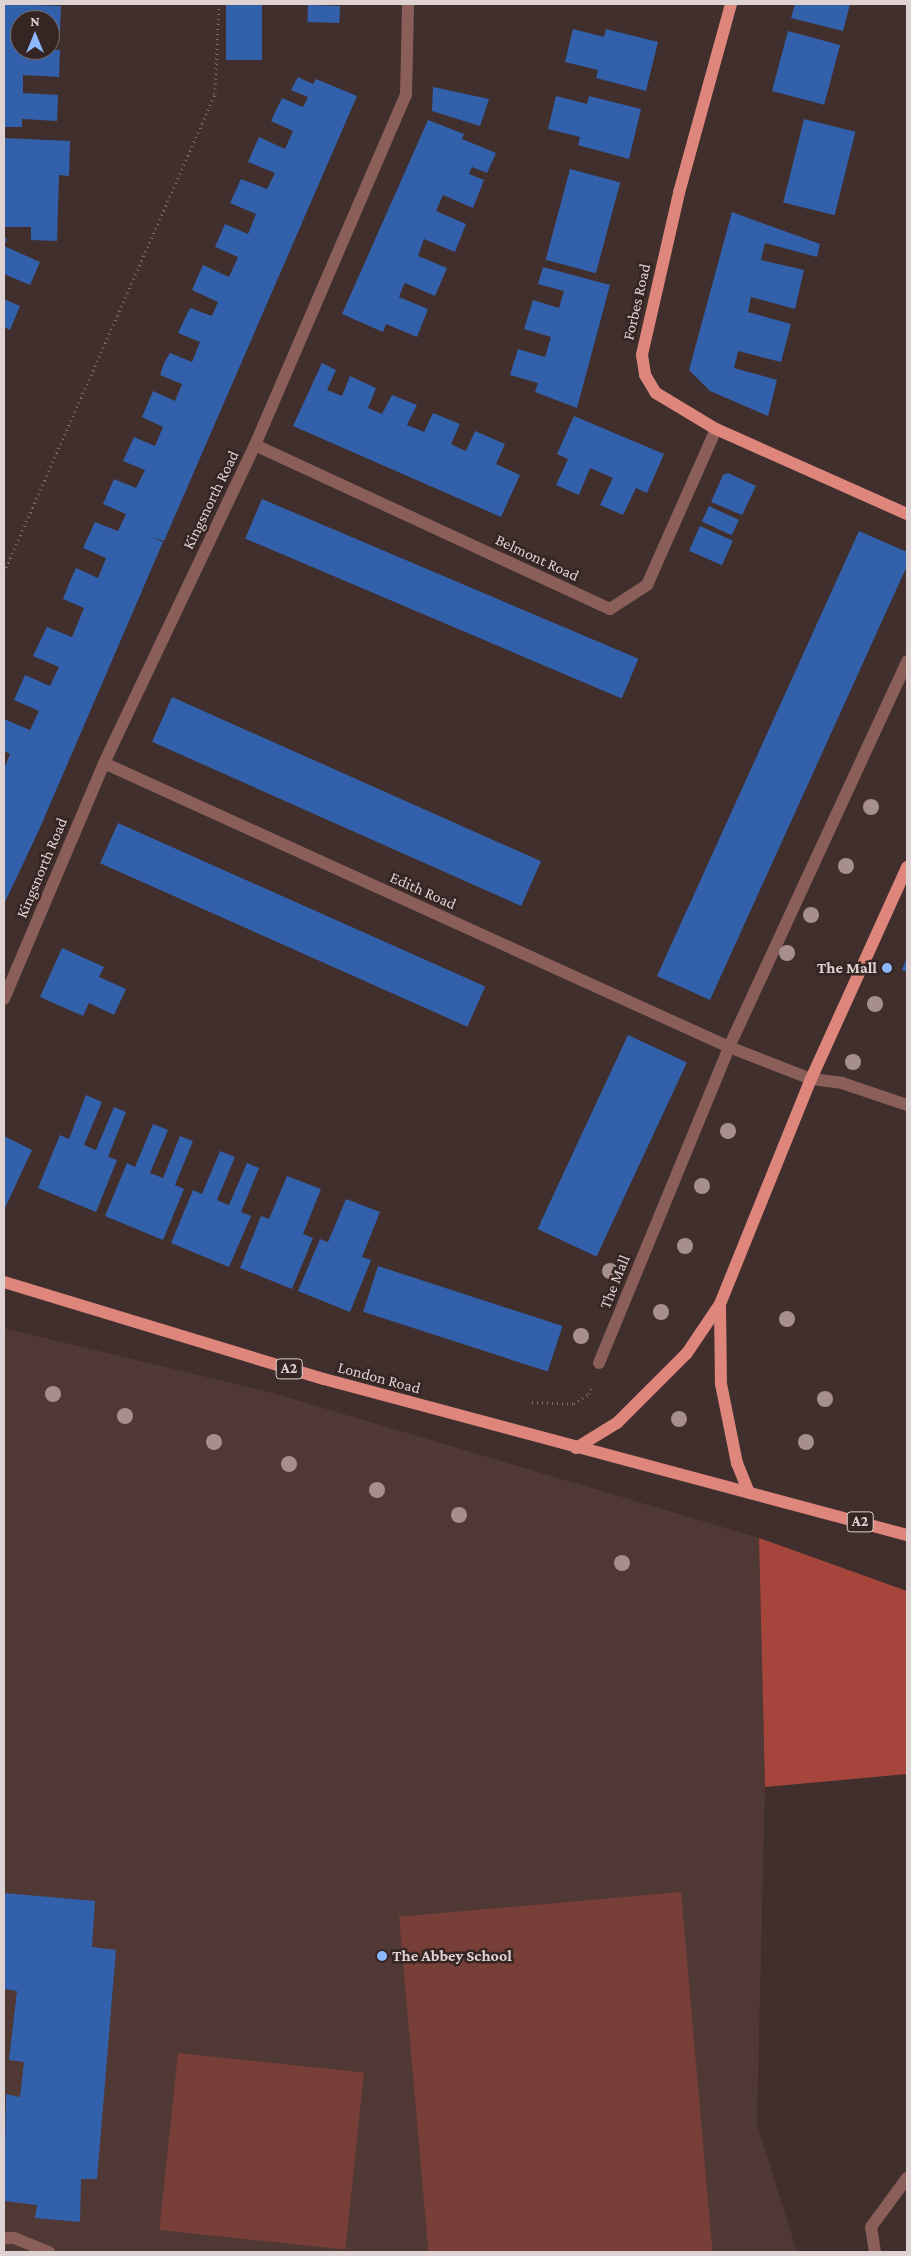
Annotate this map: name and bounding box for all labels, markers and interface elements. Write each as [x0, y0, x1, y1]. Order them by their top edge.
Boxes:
north arrow [10, 10, 60, 60]
text: N [30, 13, 40, 29]
street label: Forbes Road [619, 262, 655, 342]
street label: Kingsnorth Road [179, 448, 243, 552]
street label: Belmont Road [492, 530, 582, 586]
street label: Kingsnorth Road [12, 815, 72, 921]
street label: Edith Road [387, 868, 459, 914]
place label: The Mall [817, 958, 877, 978]
marker: The Mall [881, 962, 893, 974]
street label: The Mall [596, 1252, 634, 1312]
road number: A2 [275, 1356, 303, 1382]
street label: London Road [336, 1358, 422, 1398]
road number: A2 [846, 1510, 874, 1534]
place label: The Abbey School [392, 1946, 512, 1966]
marker: The Abbey School [376, 1950, 388, 1962]

